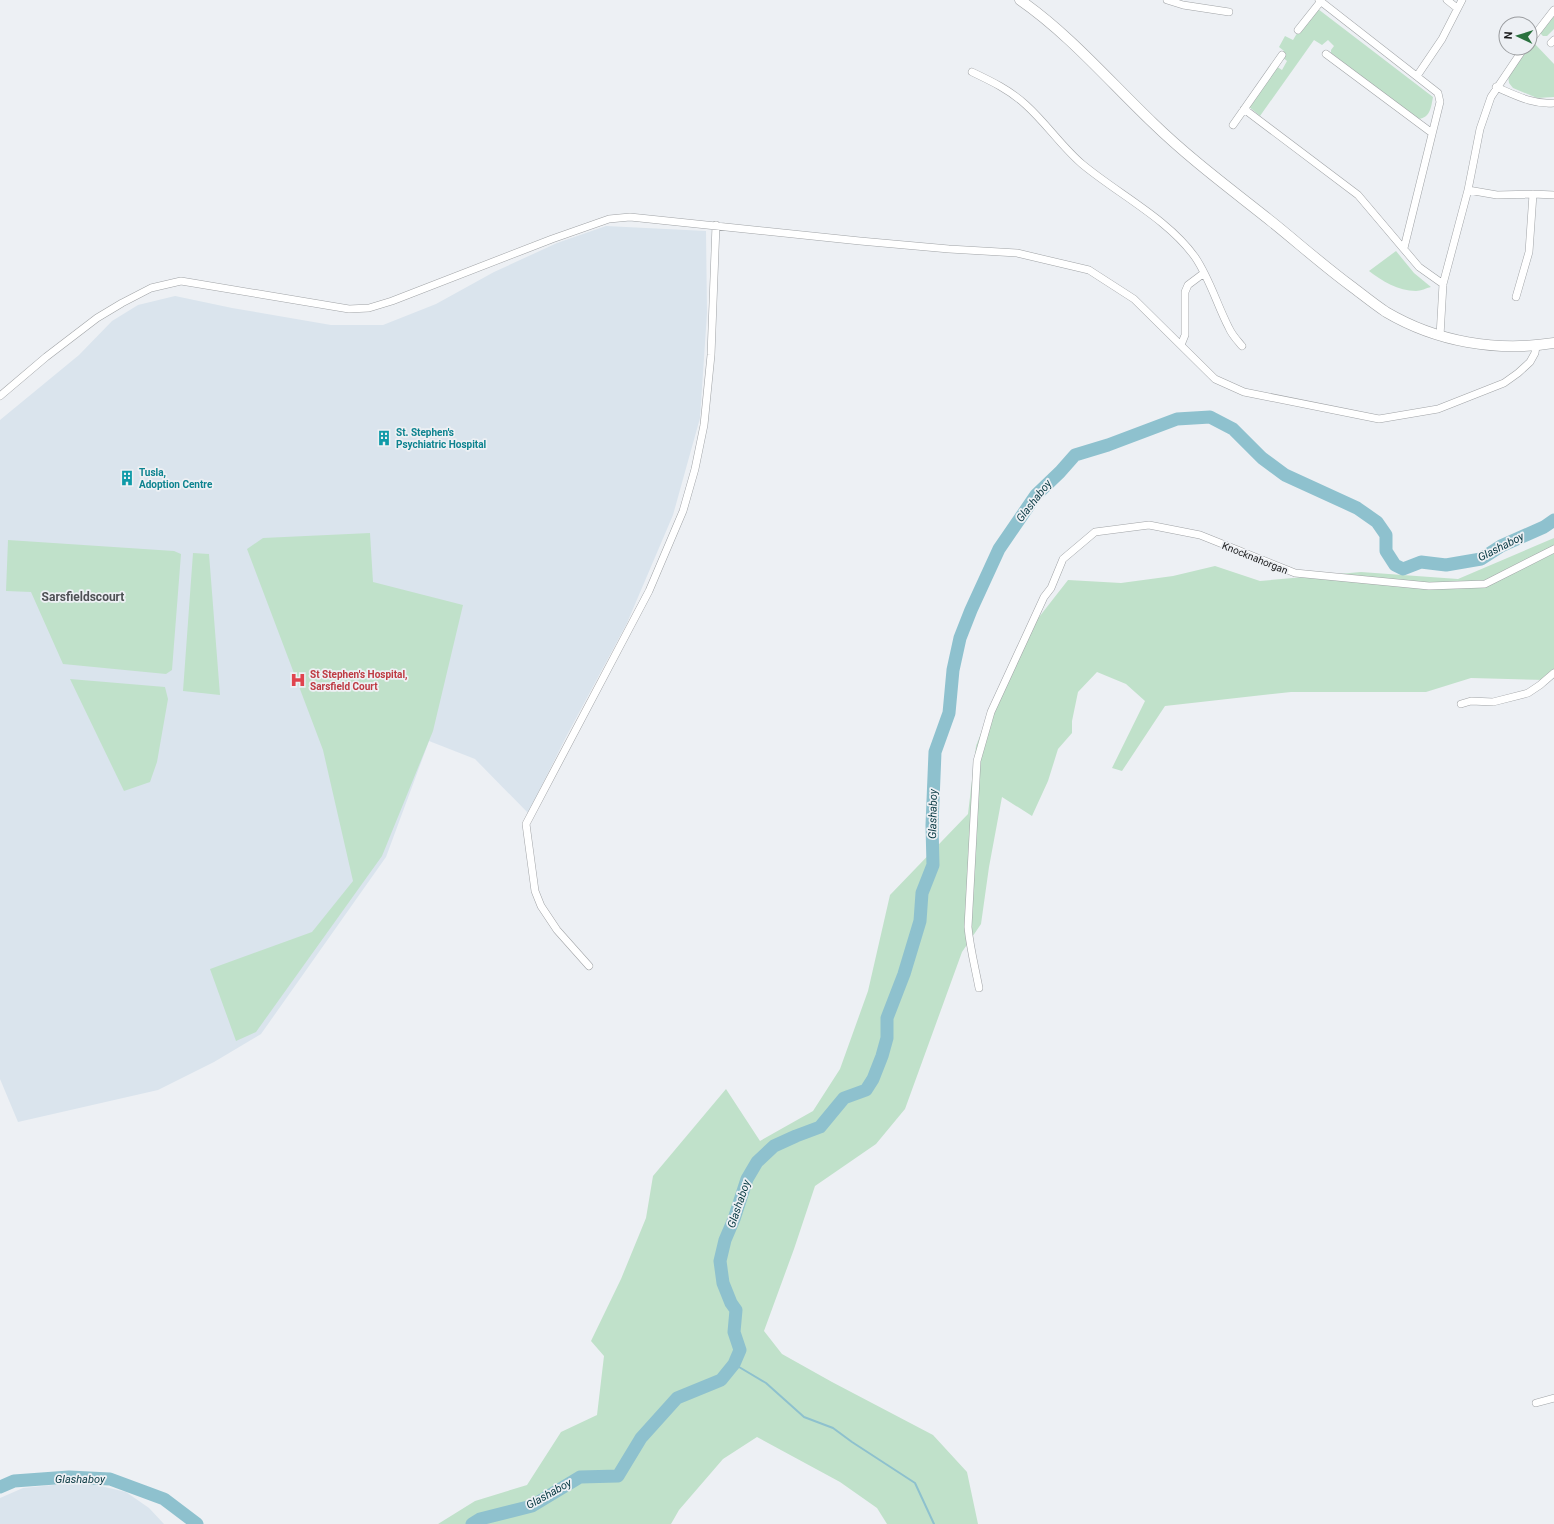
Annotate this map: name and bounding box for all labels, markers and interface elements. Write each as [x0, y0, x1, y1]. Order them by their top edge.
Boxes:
north arrow [1498, 16, 1538, 56]
text: N [1502, 31, 1515, 40]
place label: St. Stephen's Psychiatric Hospital [396, 427, 487, 450]
building icon: St. Stephen's Psychiatric Hospital [375, 429, 393, 447]
place label: Tusla, Adoption Centre [139, 467, 213, 490]
building icon: Tusla, Adoption Centre [118, 469, 136, 487]
water label: Glashaboy [1014, 477, 1055, 525]
water label: Glashaboy [1476, 529, 1527, 564]
street label: Knocknahorgan [1221, 540, 1289, 576]
district label: Sarsfieldscourt [42, 590, 124, 604]
place label: St Stephen's Hospital, Sarsfield Court [310, 669, 408, 692]
hospital icon: St Stephen's Hospital, Sarsfield Court [289, 671, 307, 689]
water label: Glashaboy [926, 788, 940, 839]
water label: Glashaboy [725, 1177, 754, 1230]
water label: Glashaboy [55, 1473, 106, 1486]
water label: Glashaboy [524, 1476, 575, 1512]

